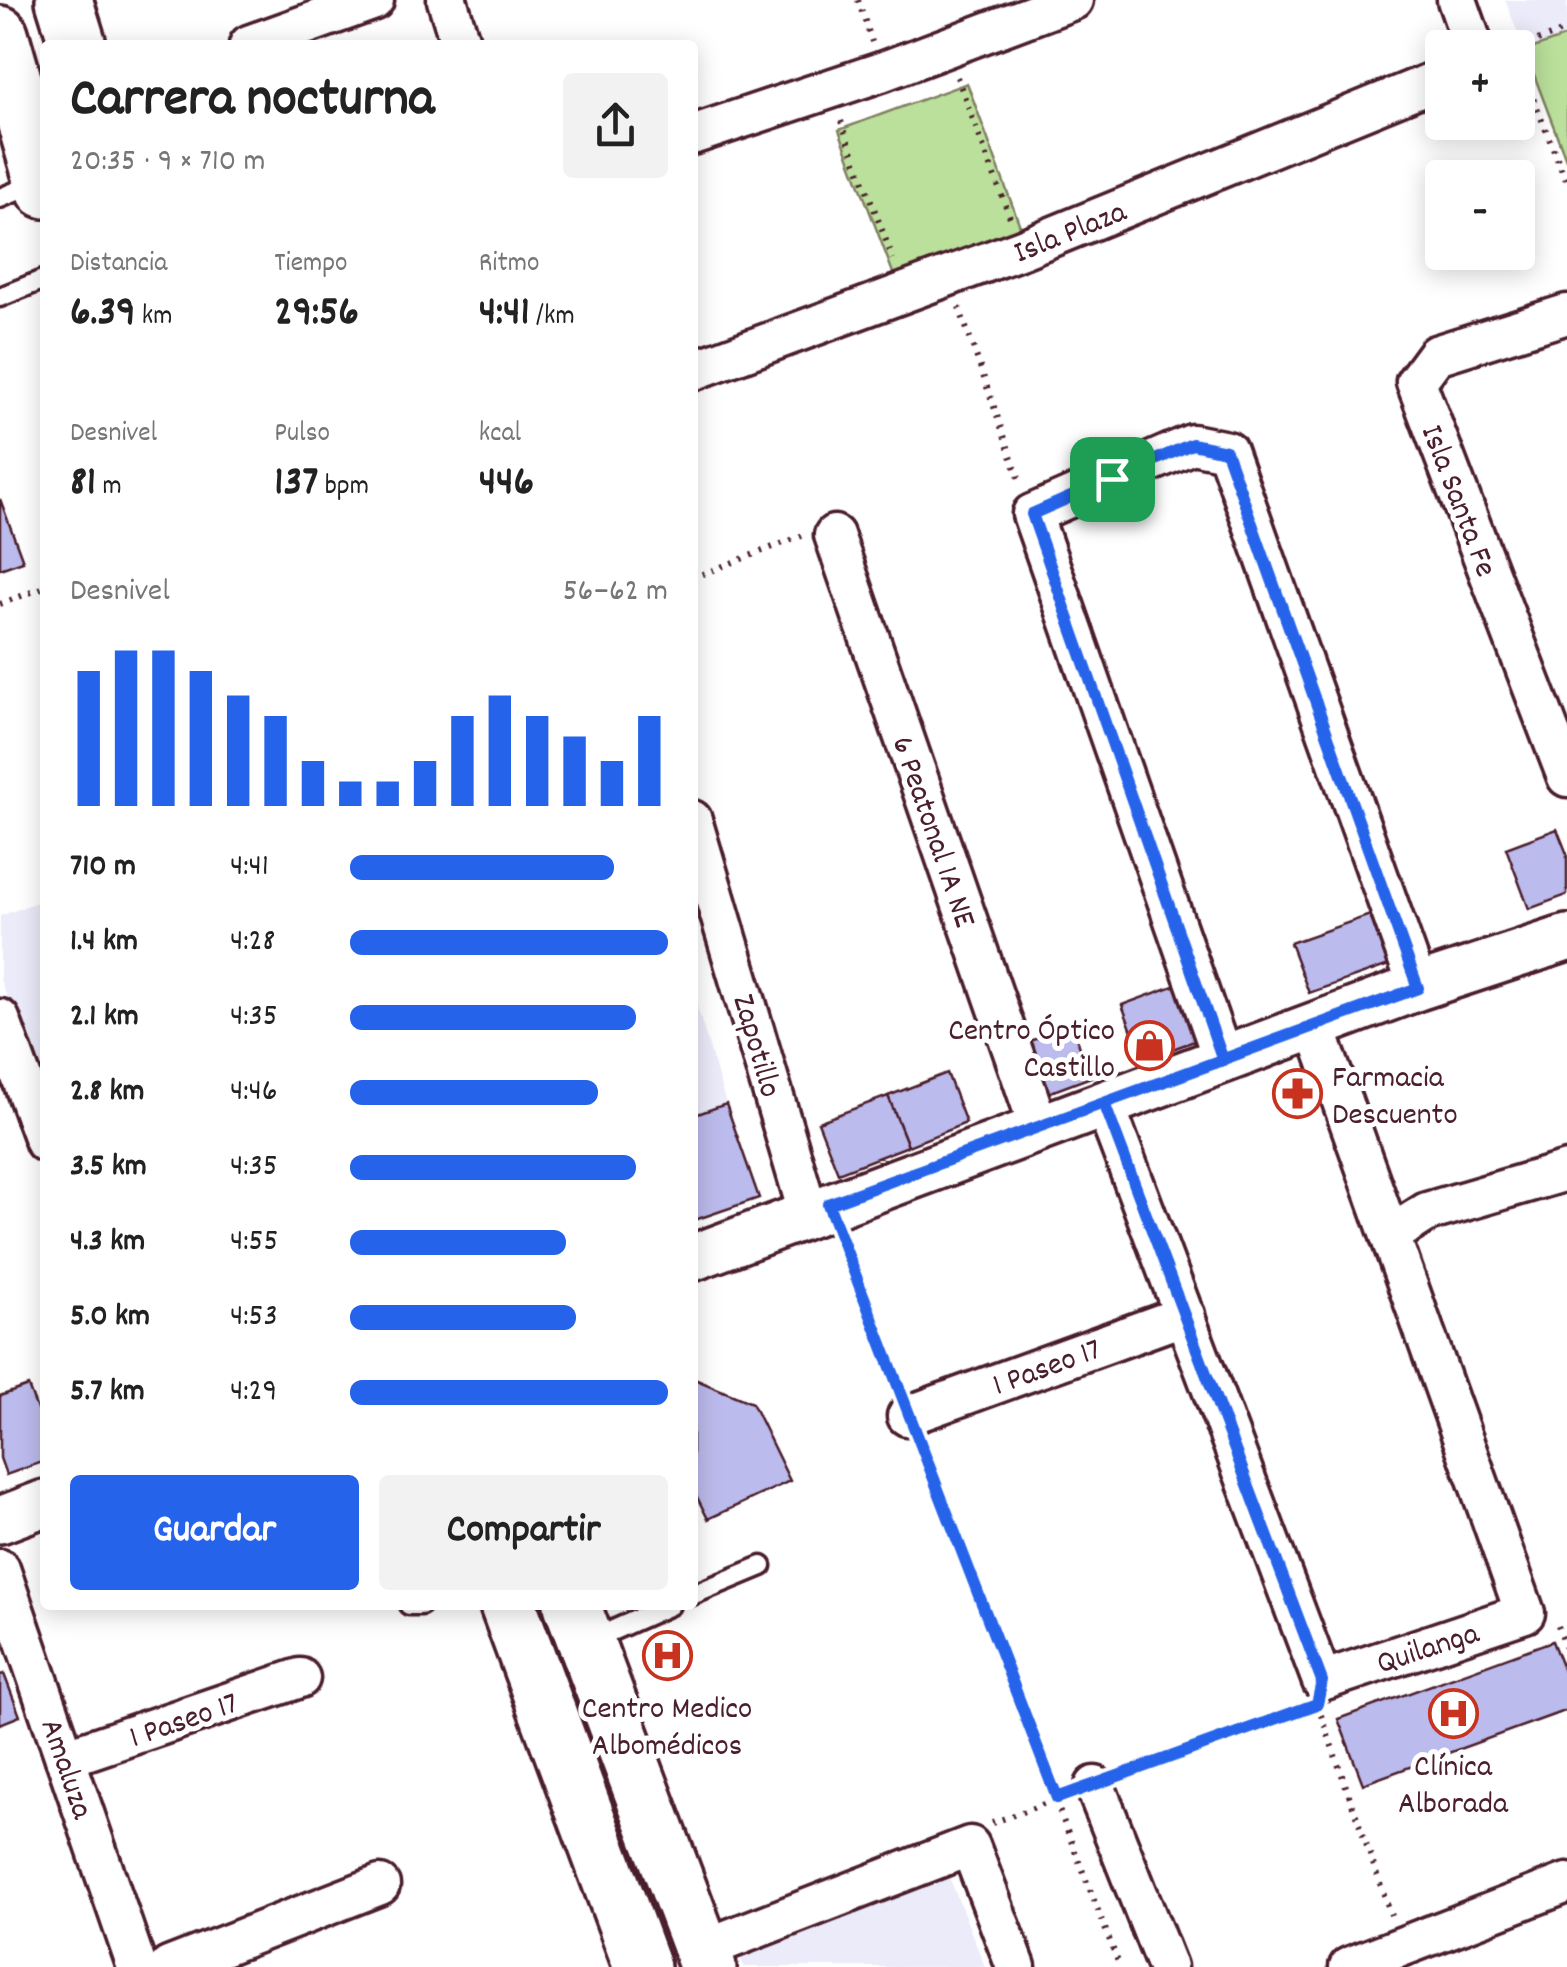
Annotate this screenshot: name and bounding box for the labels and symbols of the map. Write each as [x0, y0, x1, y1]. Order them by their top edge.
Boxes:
street label: Isla Plaza [1008, 191, 1135, 278]
street label: Isla Santa Fe [1406, 419, 1506, 585]
pin [1070, 437, 1155, 522]
street label: 6 Peatonal 1A NE [877, 731, 986, 935]
street label: Zapotillo [718, 989, 791, 1103]
place label: Centro Óptico Castillo [948, 1010, 1115, 1093]
shop icon: Centro Óptico Castillo [1124, 1020, 1176, 1072]
place label: Farmacia Descuento [1332, 1057, 1458, 1140]
pharmacy icon: Farmacia Descuento [1271, 1067, 1323, 1119]
street label: 1 Paseo 17 [987, 1329, 1108, 1411]
street label: Quilanga [1372, 1612, 1486, 1689]
hospital icon: Centro Medico Albomédicos [641, 1630, 693, 1682]
street label: 1 Paseo 17 [124, 1683, 245, 1763]
place label: Centro Medico Albomédicos [582, 1688, 752, 1771]
hospital icon: Clínica Alborada [1427, 1688, 1479, 1740]
street label: Amaluza [26, 1713, 103, 1827]
place label: Clínica Alborada [1398, 1746, 1509, 1829]

